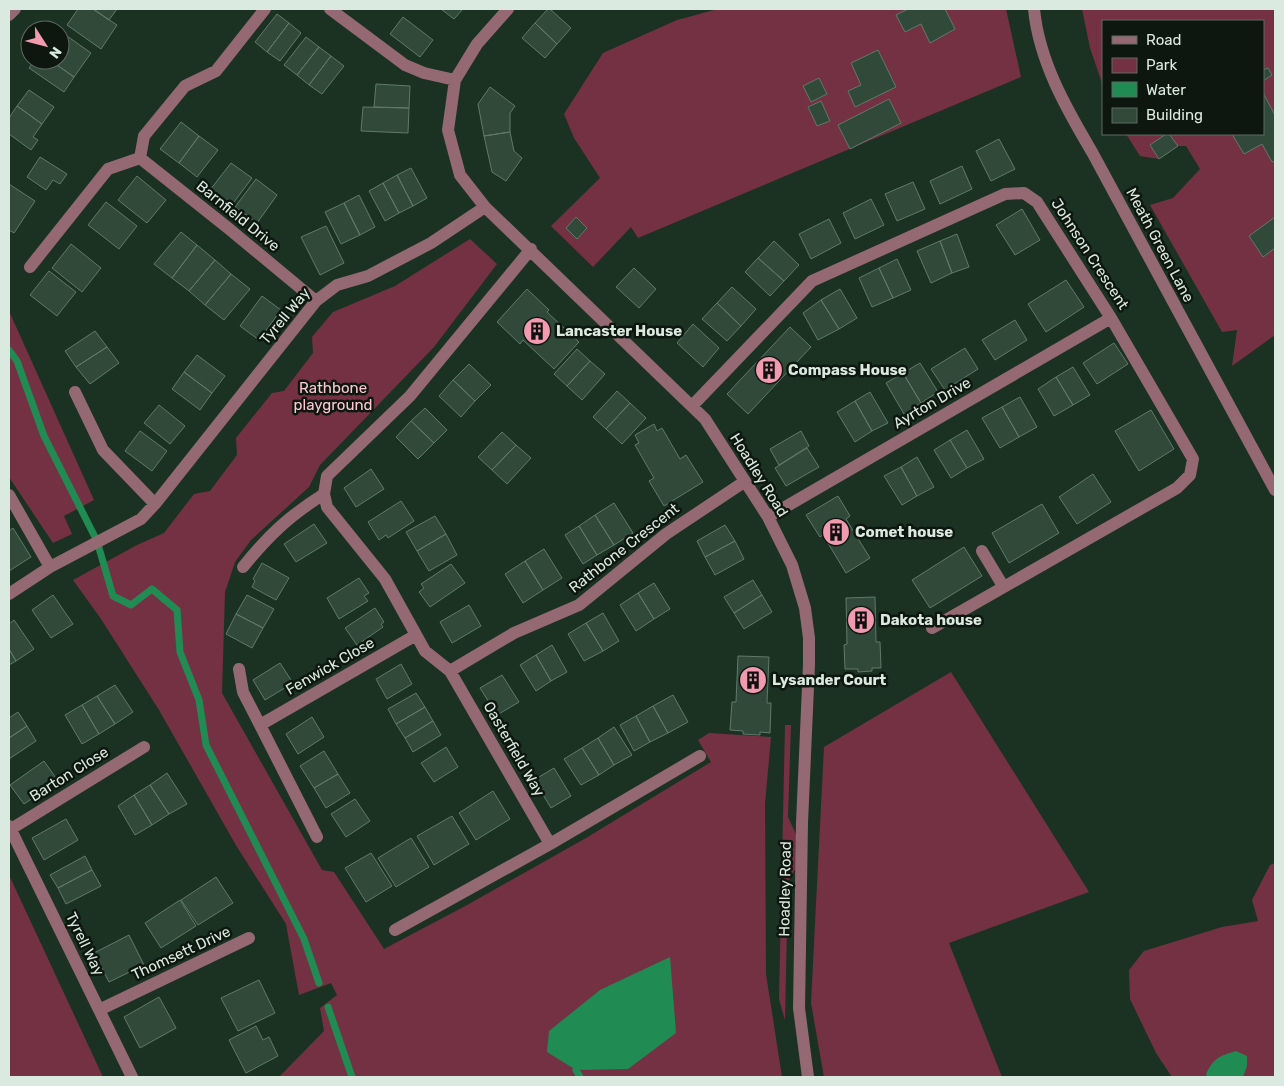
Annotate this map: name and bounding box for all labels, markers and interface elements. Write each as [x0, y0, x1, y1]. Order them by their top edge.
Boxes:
north arrow [20, 20, 70, 70]
legend [1102, 20, 1264, 135]
text: Road [1146, 31, 1182, 49]
text: N [45, 43, 65, 61]
text: Park [1146, 56, 1177, 74]
text: Water [1146, 81, 1186, 99]
text: Building [1146, 106, 1203, 124]
street label: Barnfield Drive [193, 177, 283, 255]
street label: Meath Green Lane [1122, 185, 1198, 305]
street label: Johnson Crescent [1047, 195, 1133, 313]
street label: Tyrell Way [256, 284, 314, 348]
building icon: Lancaster House [522, 316, 552, 346]
place label: Lancaster House [556, 322, 682, 340]
building icon: Compass House [754, 355, 784, 385]
place label: Compass House [788, 361, 907, 379]
street label: Ayrton Drive [890, 373, 974, 433]
park label: Rathbone playground [294, 379, 372, 414]
street label: Hoadley Road [726, 430, 792, 520]
street label: Rathbone Crescent [565, 499, 683, 597]
building icon: Comet house [821, 517, 851, 547]
place label: Comet house [855, 523, 953, 541]
building icon: Dakota house [846, 605, 876, 635]
place label: Dakota house [880, 611, 982, 629]
street label: Fenwick Close [282, 633, 378, 699]
building icon: Lysander Court [738, 665, 768, 695]
place label: Lysander Court [772, 671, 886, 689]
street label: Oasterfield Way [480, 698, 548, 800]
street label: Barton Close [26, 743, 112, 805]
street label: Hoadley Road [775, 841, 795, 937]
street label: Tyrell Way [62, 909, 108, 979]
street label: Thomsett Drive [129, 922, 233, 984]

